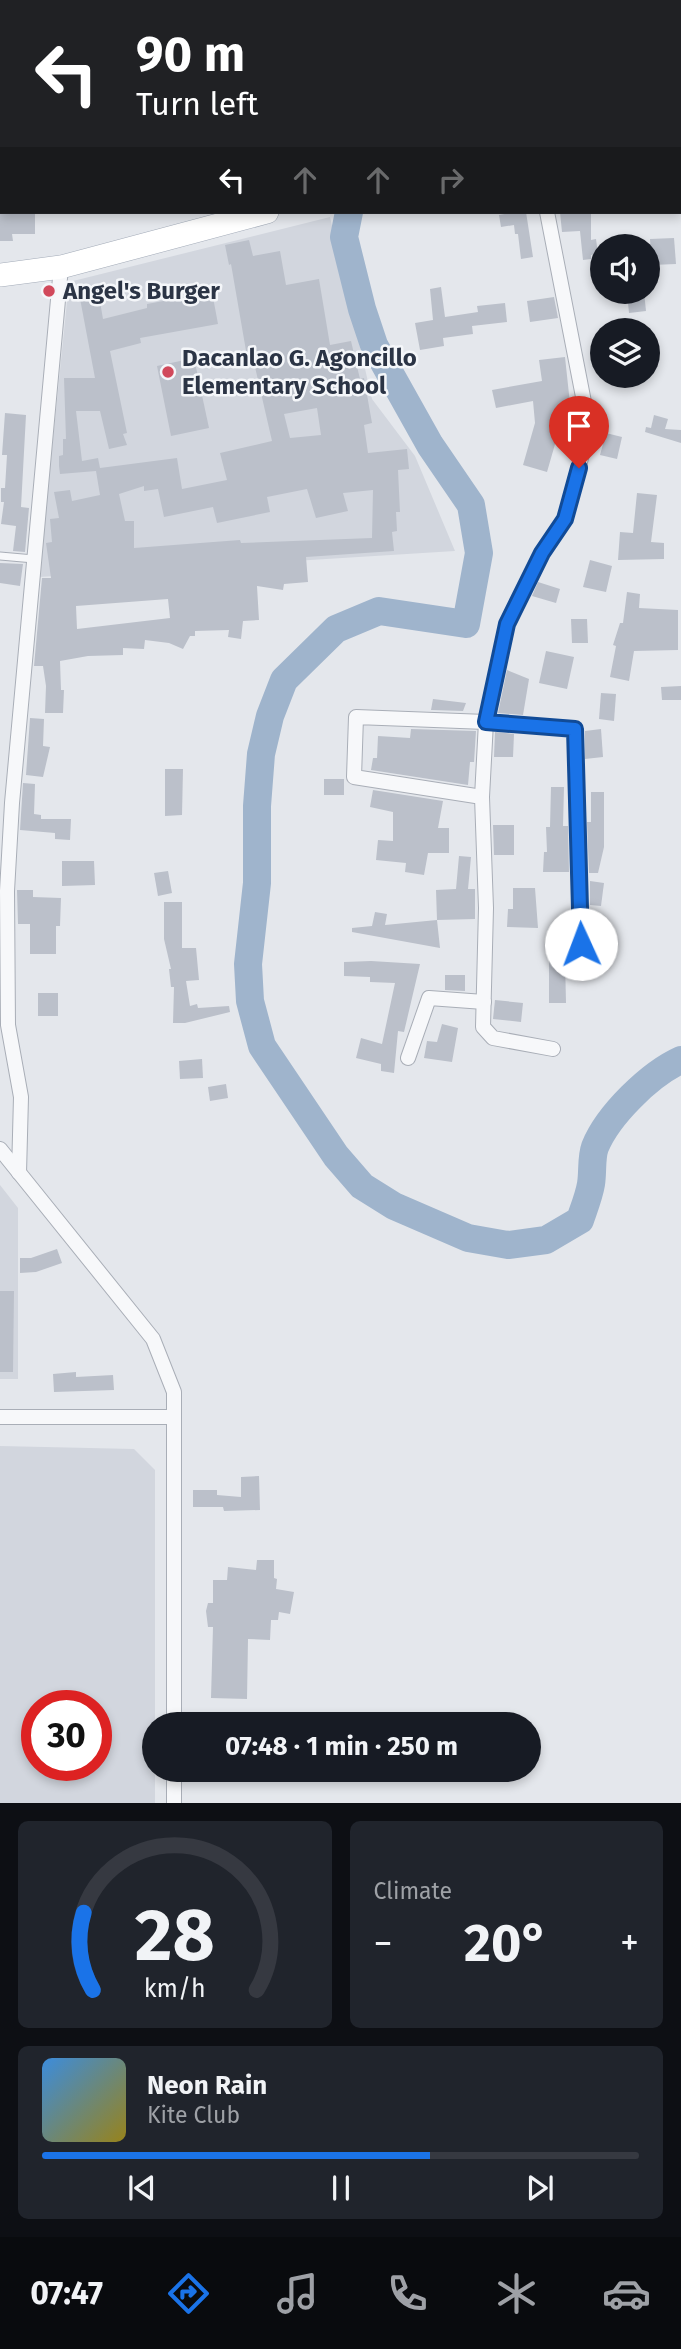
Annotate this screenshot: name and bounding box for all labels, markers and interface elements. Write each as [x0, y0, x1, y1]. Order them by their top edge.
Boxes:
text: 90 m [136, 25, 245, 84]
icon: left [21, 28, 112, 119]
text: Turn left [136, 85, 258, 123]
icon: left [213, 161, 251, 199]
icon: ahead [286, 161, 324, 199]
icon: ahead [359, 161, 397, 199]
icon: right [432, 161, 470, 199]
map controls [590, 234, 660, 388]
button: sound [590, 234, 660, 304]
place label: Angel's Burger [62, 277, 220, 305]
marker: Angel's Burger [41, 283, 57, 299]
button: layers [590, 318, 660, 388]
place label: Dacanlao G. Agoncillo Elementary School [182, 344, 417, 400]
marker: Dacanlao G. Agoncillo Elementary School [160, 364, 176, 380]
pin [549, 396, 609, 468]
icon: arrive [560, 407, 598, 445]
position arrow [544, 907, 618, 981]
speed limit sign: 30 [21, 1690, 112, 1781]
text: 07:48 · 1 min · 250 m [225, 1731, 458, 1762]
text: Climate [374, 1877, 452, 1905]
text: 28 [135, 1893, 215, 1980]
text: 20° [464, 1912, 548, 1975]
text: − [374, 1920, 393, 1966]
text: + [620, 1920, 639, 1966]
text: km/h [144, 1974, 206, 2004]
text: Neon Rain [147, 2070, 267, 2101]
text: Kite Club [147, 2101, 240, 2129]
icon: previous [123, 2169, 161, 2207]
icon: pause [322, 2169, 360, 2207]
icon: next [521, 2169, 559, 2207]
icon: directions [164, 2269, 213, 2318]
icon: music [273, 2269, 322, 2318]
icon: phone [383, 2269, 432, 2318]
icon: climate [492, 2269, 541, 2318]
icon: car [602, 2269, 651, 2318]
text: 07:47 [30, 2274, 103, 2312]

